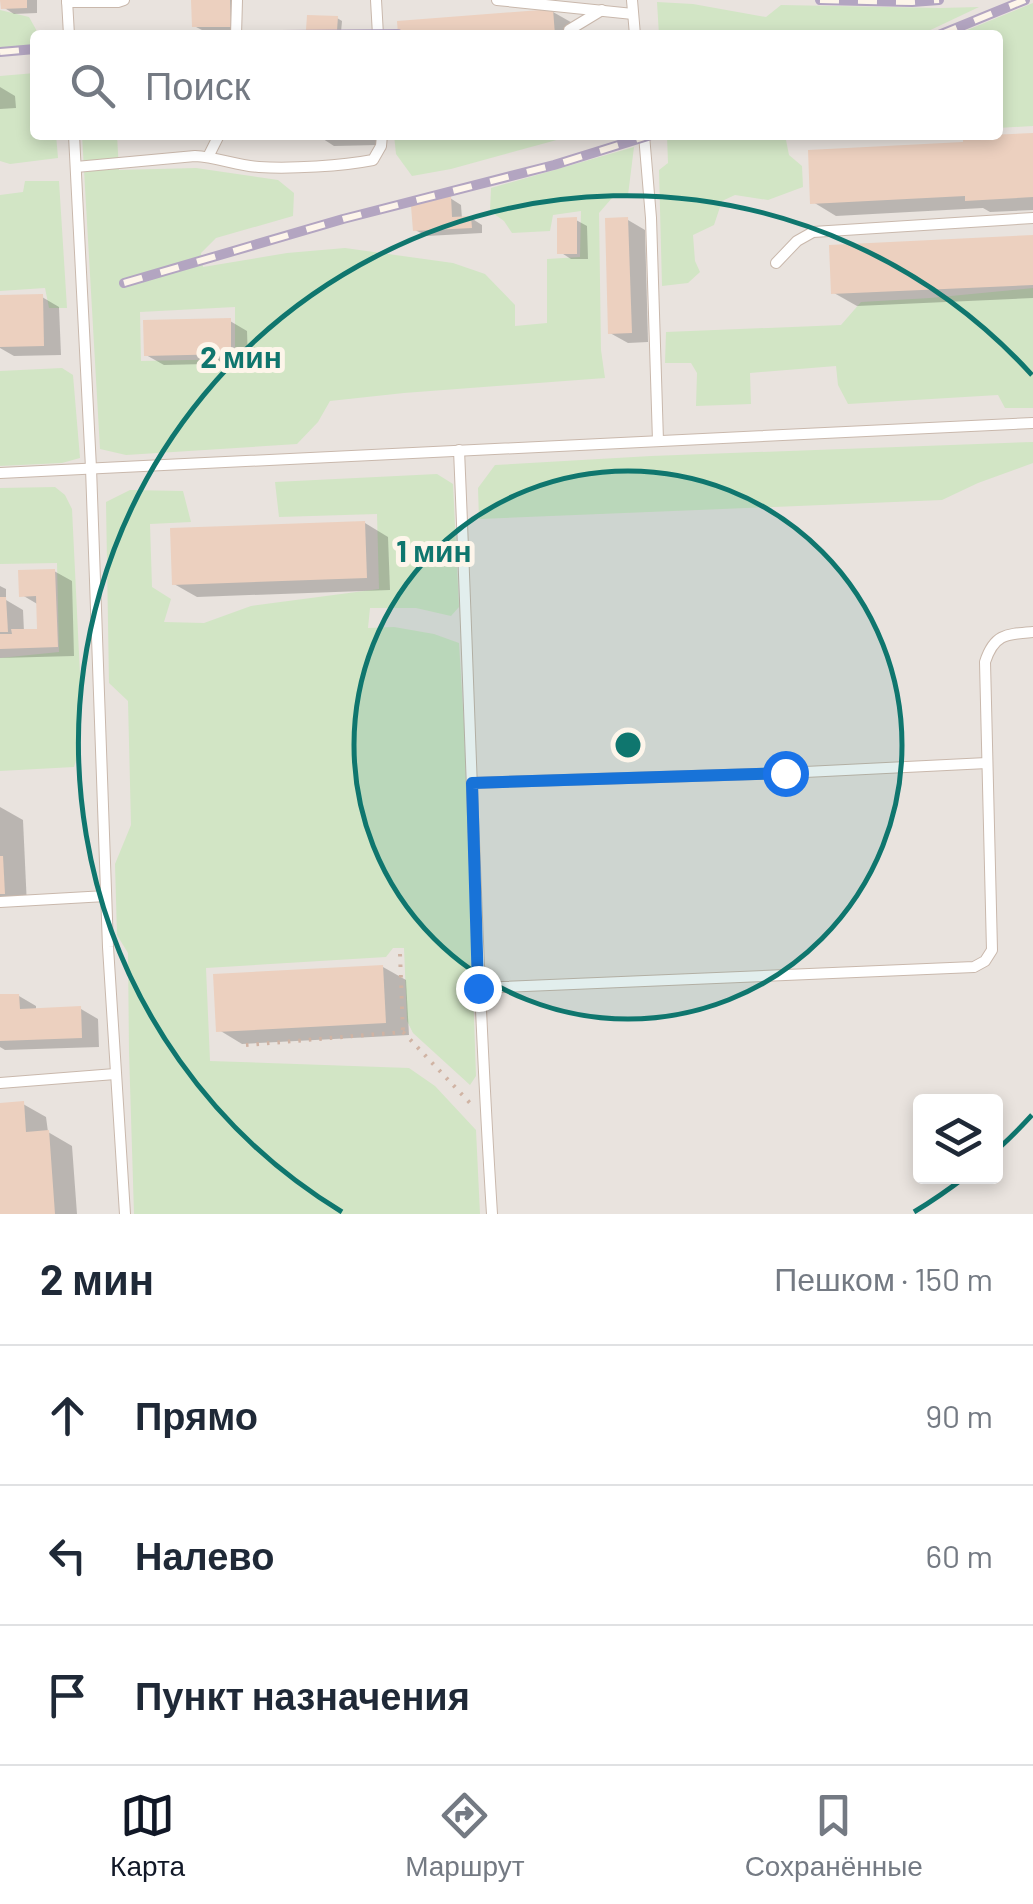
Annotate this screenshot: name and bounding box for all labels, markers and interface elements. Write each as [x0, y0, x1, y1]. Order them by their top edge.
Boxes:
search box [30, 30, 1003, 140]
icon: search [65, 58, 120, 113]
text: Поиск [145, 62, 250, 108]
text: 2 мин [200, 338, 282, 374]
text: 1 мин [396, 532, 472, 568]
centre of rings [610, 727, 646, 763]
route start [763, 751, 809, 797]
route end [456, 966, 502, 1012]
map controls [913, 1094, 1003, 1184]
button: layers [913, 1094, 1003, 1184]
text: 2 мин [40, 1253, 154, 1303]
text: Пешком · 150 m [774, 1259, 993, 1297]
icon: ahead [40, 1388, 95, 1443]
text: Прямо [135, 1392, 258, 1438]
text: 90 m [925, 1396, 993, 1434]
icon: left [40, 1528, 95, 1583]
text: Налево [135, 1532, 274, 1578]
text: 60 m [926, 1536, 993, 1574]
icon: arrive [40, 1668, 95, 1723]
text: Пункт назначения [135, 1672, 470, 1718]
tab: Карта [110, 1788, 185, 1883]
tab: Маршрут [405, 1788, 524, 1883]
tab: Сохранённые [745, 1788, 923, 1883]

